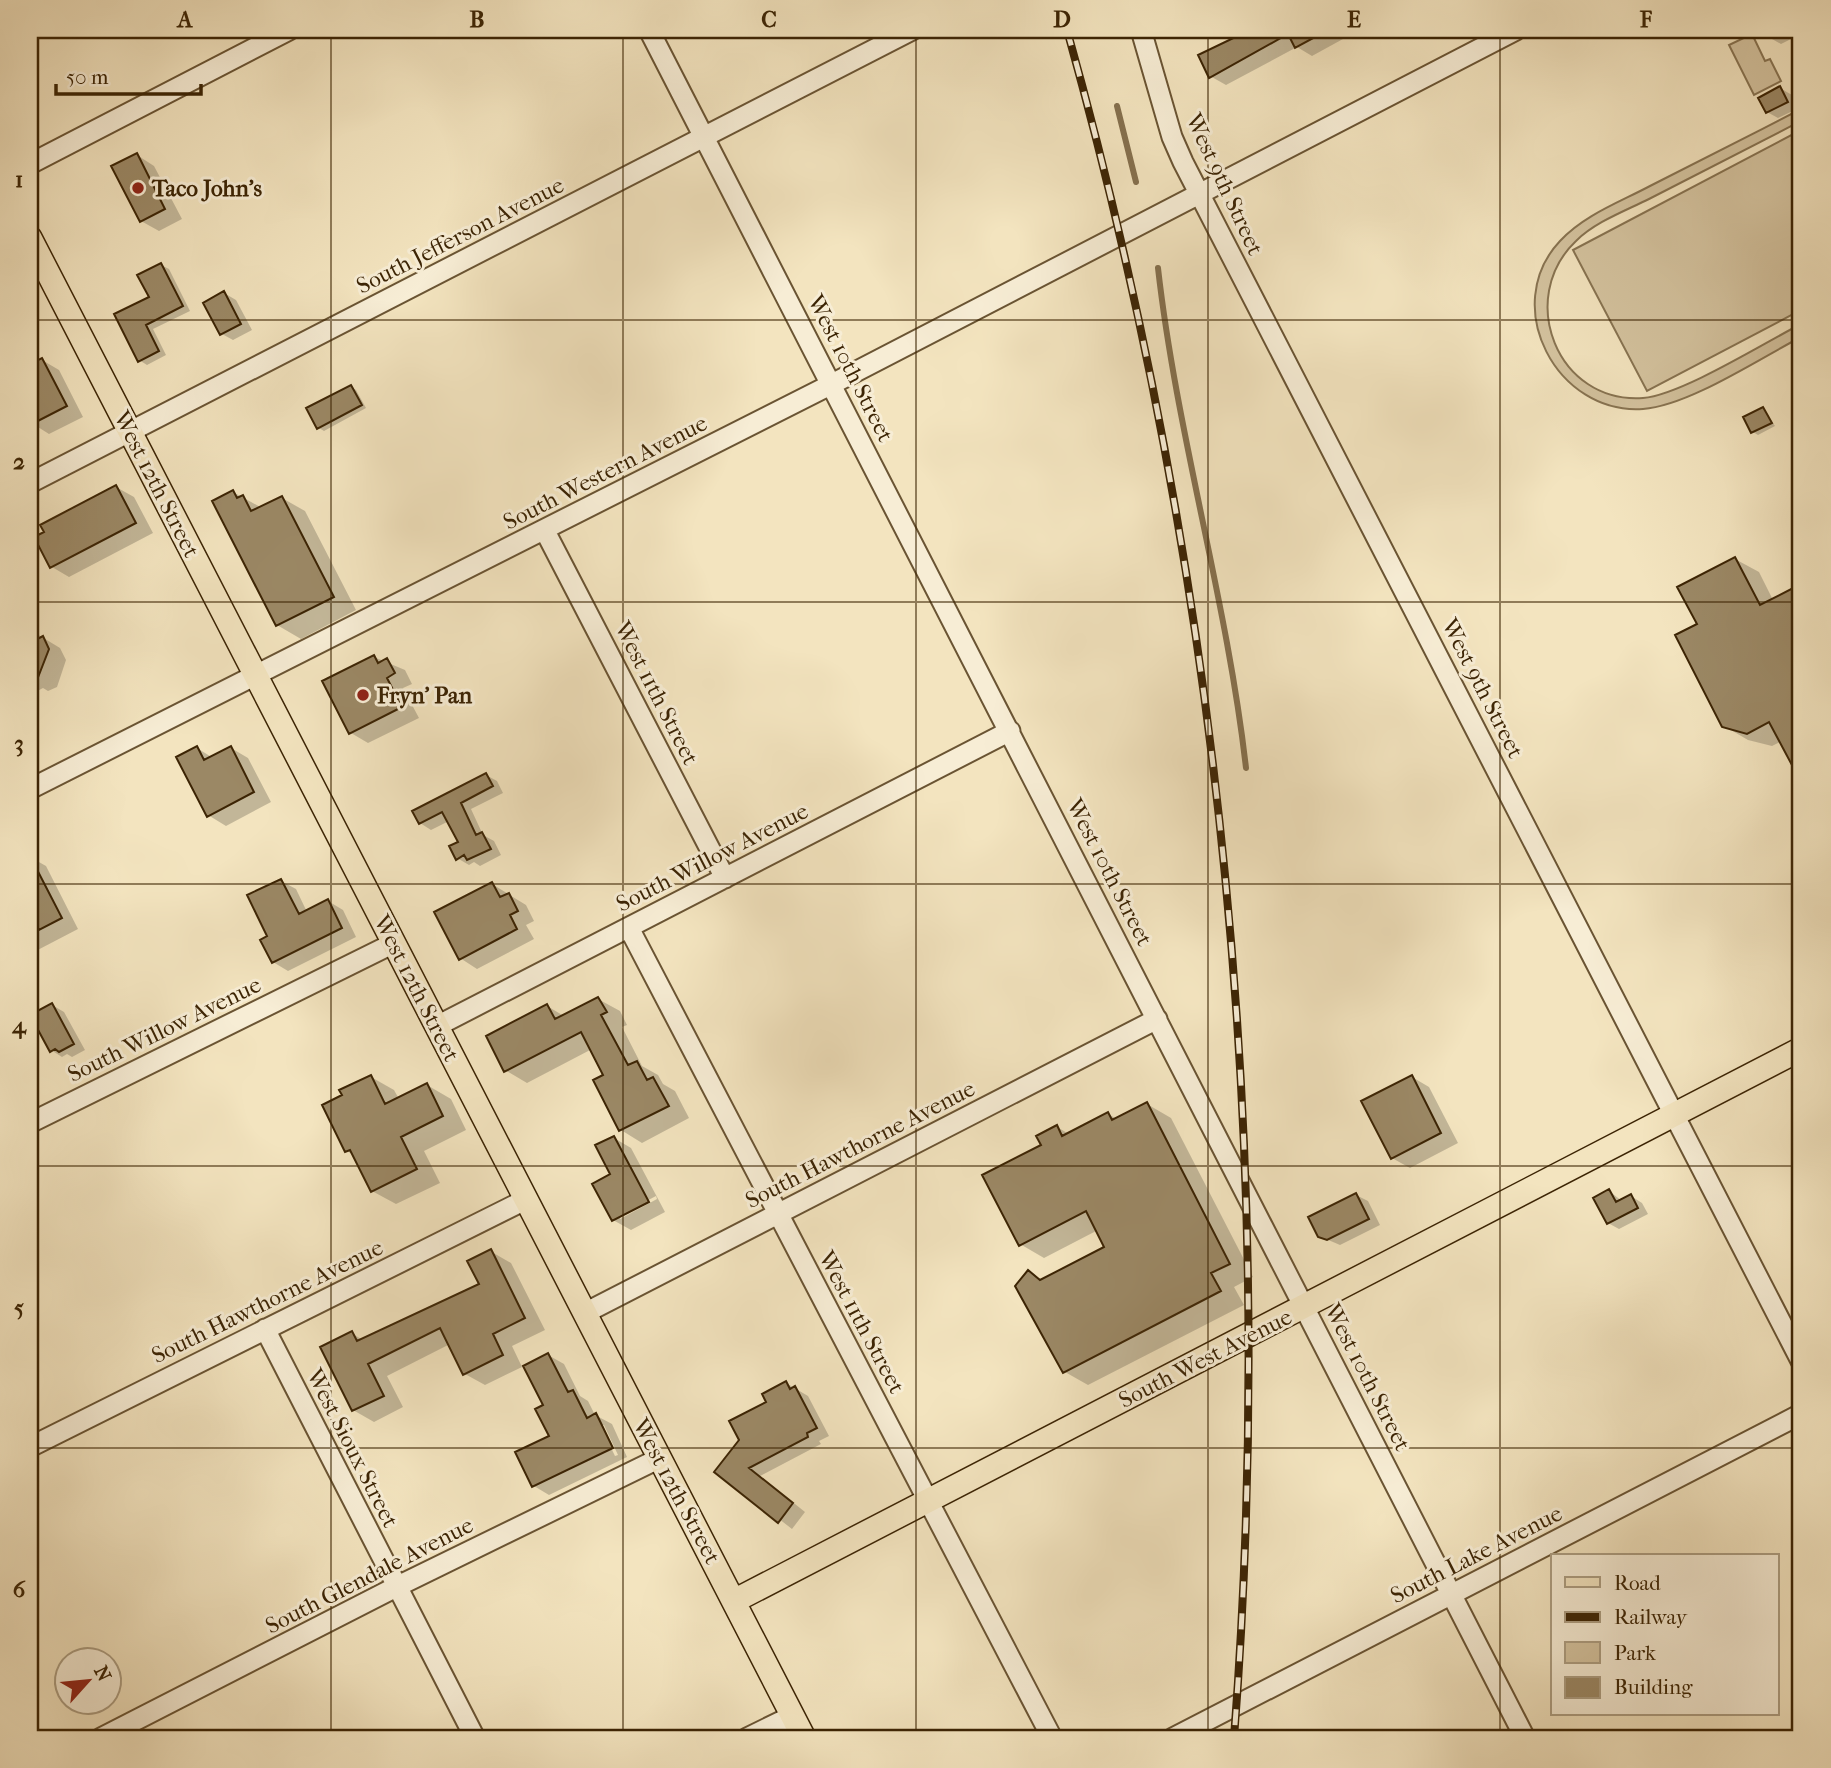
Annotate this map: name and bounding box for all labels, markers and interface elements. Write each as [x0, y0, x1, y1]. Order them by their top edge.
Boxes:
text: A [176, 6, 194, 33]
text: B [470, 6, 485, 33]
text: C [761, 6, 777, 33]
text: D [1053, 6, 1071, 33]
text: E [1347, 6, 1361, 33]
text: F [1639, 6, 1653, 33]
scale bar [56, 52, 201, 96]
text: 50 m [66, 65, 109, 89]
street label: West 9th Street [1180, 108, 1269, 259]
text: 1 [15, 166, 23, 193]
street label: South Jefferson Avenue [352, 171, 568, 299]
place label: Taco John's [151, 175, 262, 202]
marker: Taco John's [130, 180, 146, 196]
street label: West 10th Street [801, 289, 899, 446]
street label: West 12th Street [108, 406, 205, 562]
street label: South Western Avenue [499, 409, 712, 536]
text: 2 [13, 448, 25, 475]
street label: West 9th Street [1435, 613, 1529, 762]
street label: West 11th Street [608, 616, 704, 769]
place label: Fryn' Pan [376, 682, 473, 709]
marker: Fryn' Pan [355, 687, 371, 703]
text: 3 [14, 730, 24, 757]
street label: West 10th Street [1060, 793, 1158, 950]
street label: South Willow Avenue [612, 797, 813, 918]
street label: West 12th Street [368, 910, 465, 1066]
street label: South Willow Avenue [63, 971, 265, 1088]
text: 4 [11, 1012, 27, 1039]
street label: South Hawthorne Avenue [741, 1075, 979, 1214]
street label: South Hawthorne Avenue [147, 1234, 387, 1369]
street label: West 11th Street [812, 1246, 910, 1398]
text: 5 [14, 1294, 24, 1321]
street label: West 10th Street [1318, 1298, 1416, 1455]
street label: South West Avenue [1114, 1303, 1296, 1414]
street label: West Sioux Street [300, 1363, 404, 1532]
street label: West 12th Street [626, 1413, 726, 1569]
street label: South Lake Avenue [1386, 1500, 1567, 1609]
street label: South Glendale Avenue [261, 1511, 478, 1640]
legend [1551, 1554, 1778, 1716]
text: Road [1614, 1571, 1661, 1595]
text: 6 [13, 1576, 26, 1603]
text: Railway [1614, 1605, 1688, 1629]
text: Park [1614, 1641, 1656, 1665]
north arrow [52, 1646, 122, 1716]
text: N [89, 1662, 116, 1686]
text: Building [1614, 1675, 1693, 1699]

